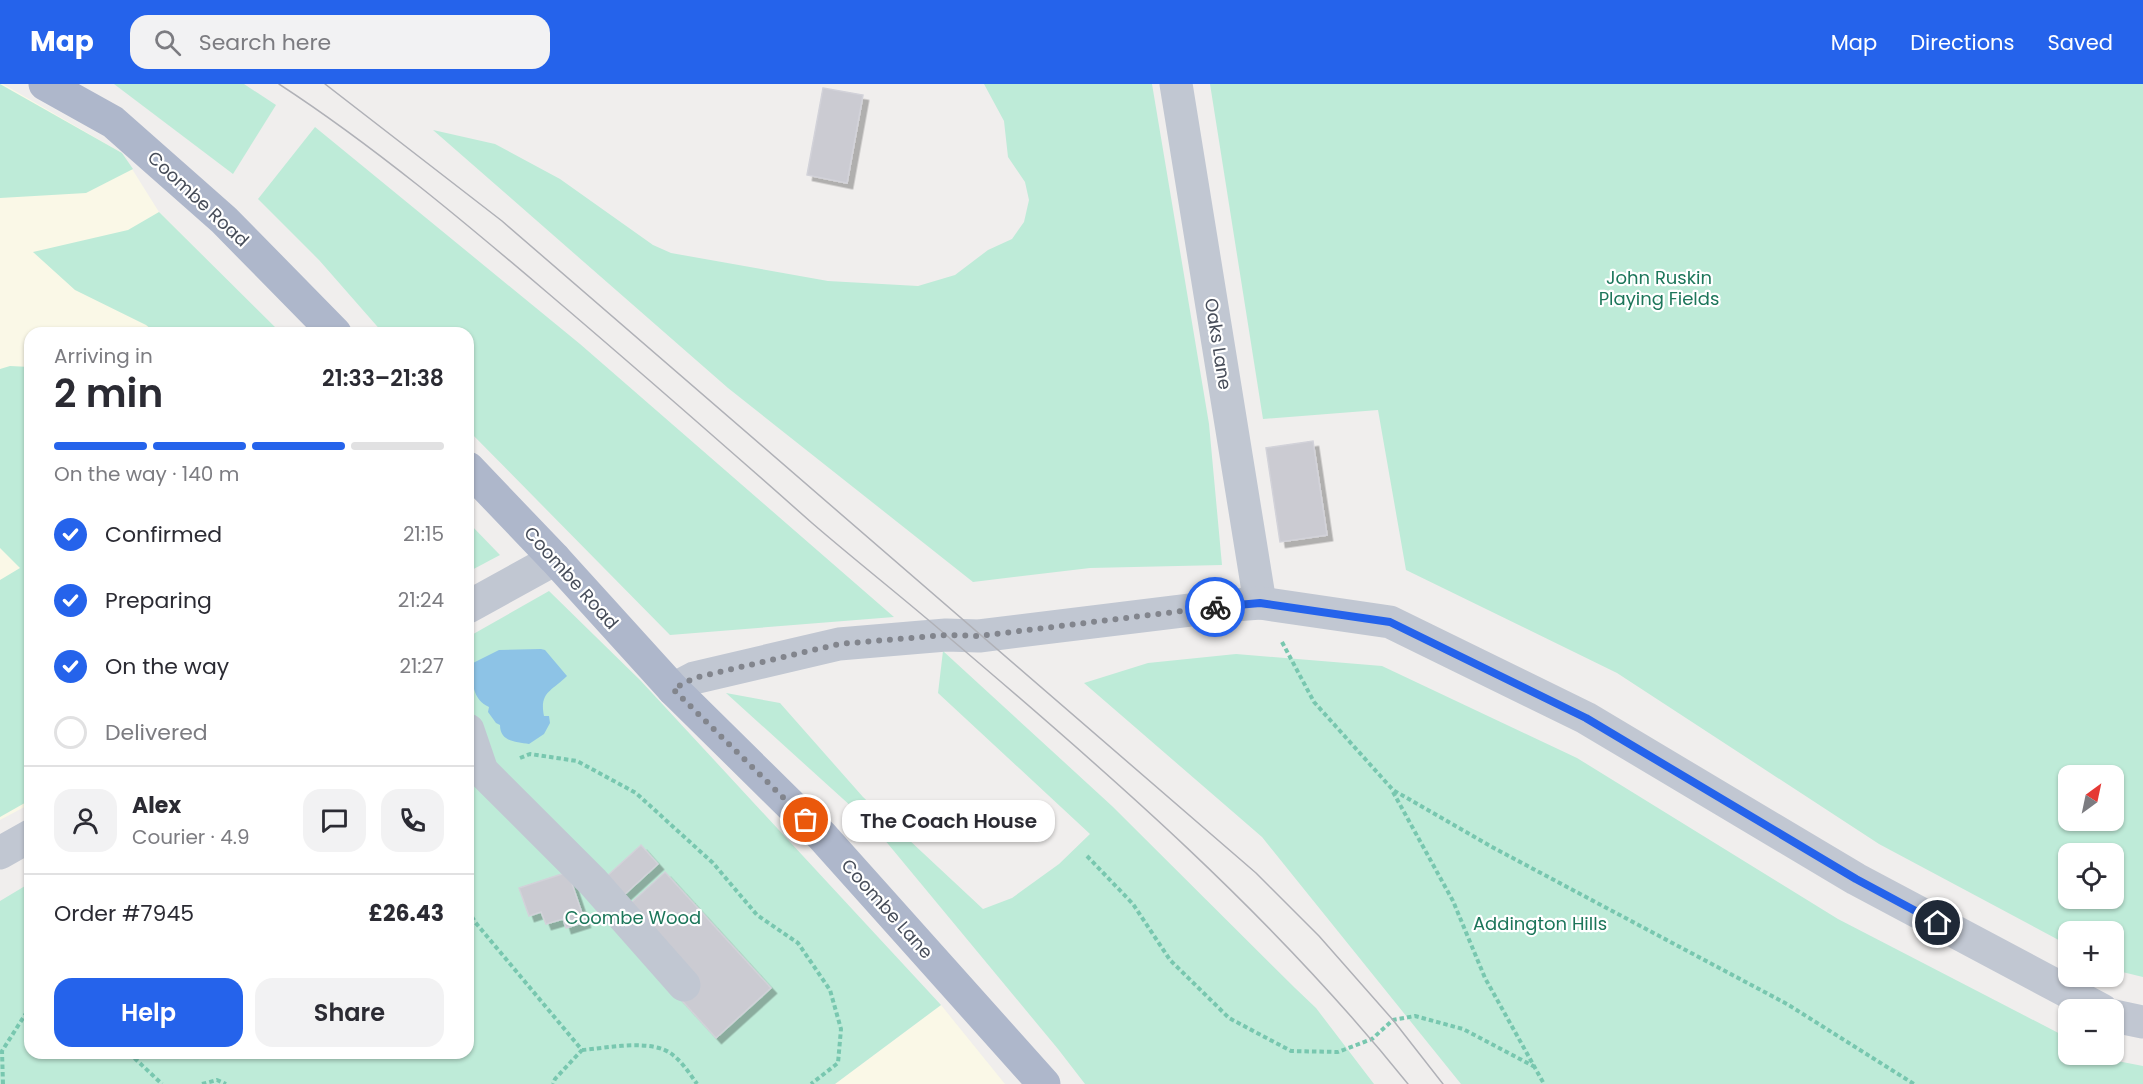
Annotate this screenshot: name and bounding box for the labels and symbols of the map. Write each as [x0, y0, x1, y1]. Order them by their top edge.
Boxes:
street label: Coombe Road [142, 145, 255, 252]
park label: John Ruskin Playing Fields [1599, 265, 1719, 311]
street label: Oaks Lane [1199, 296, 1238, 392]
street label: Coombe Road [518, 521, 624, 634]
courier [1185, 577, 1245, 637]
north arrow [2058, 765, 2124, 831]
pin [780, 794, 831, 845]
callout: The Coach House [842, 799, 1055, 841]
street label: Coombe Lane [836, 853, 939, 964]
pin [1912, 897, 1963, 948]
park label: Coombe Wood [565, 905, 701, 930]
park label: Addington Hills [1473, 911, 1607, 936]

